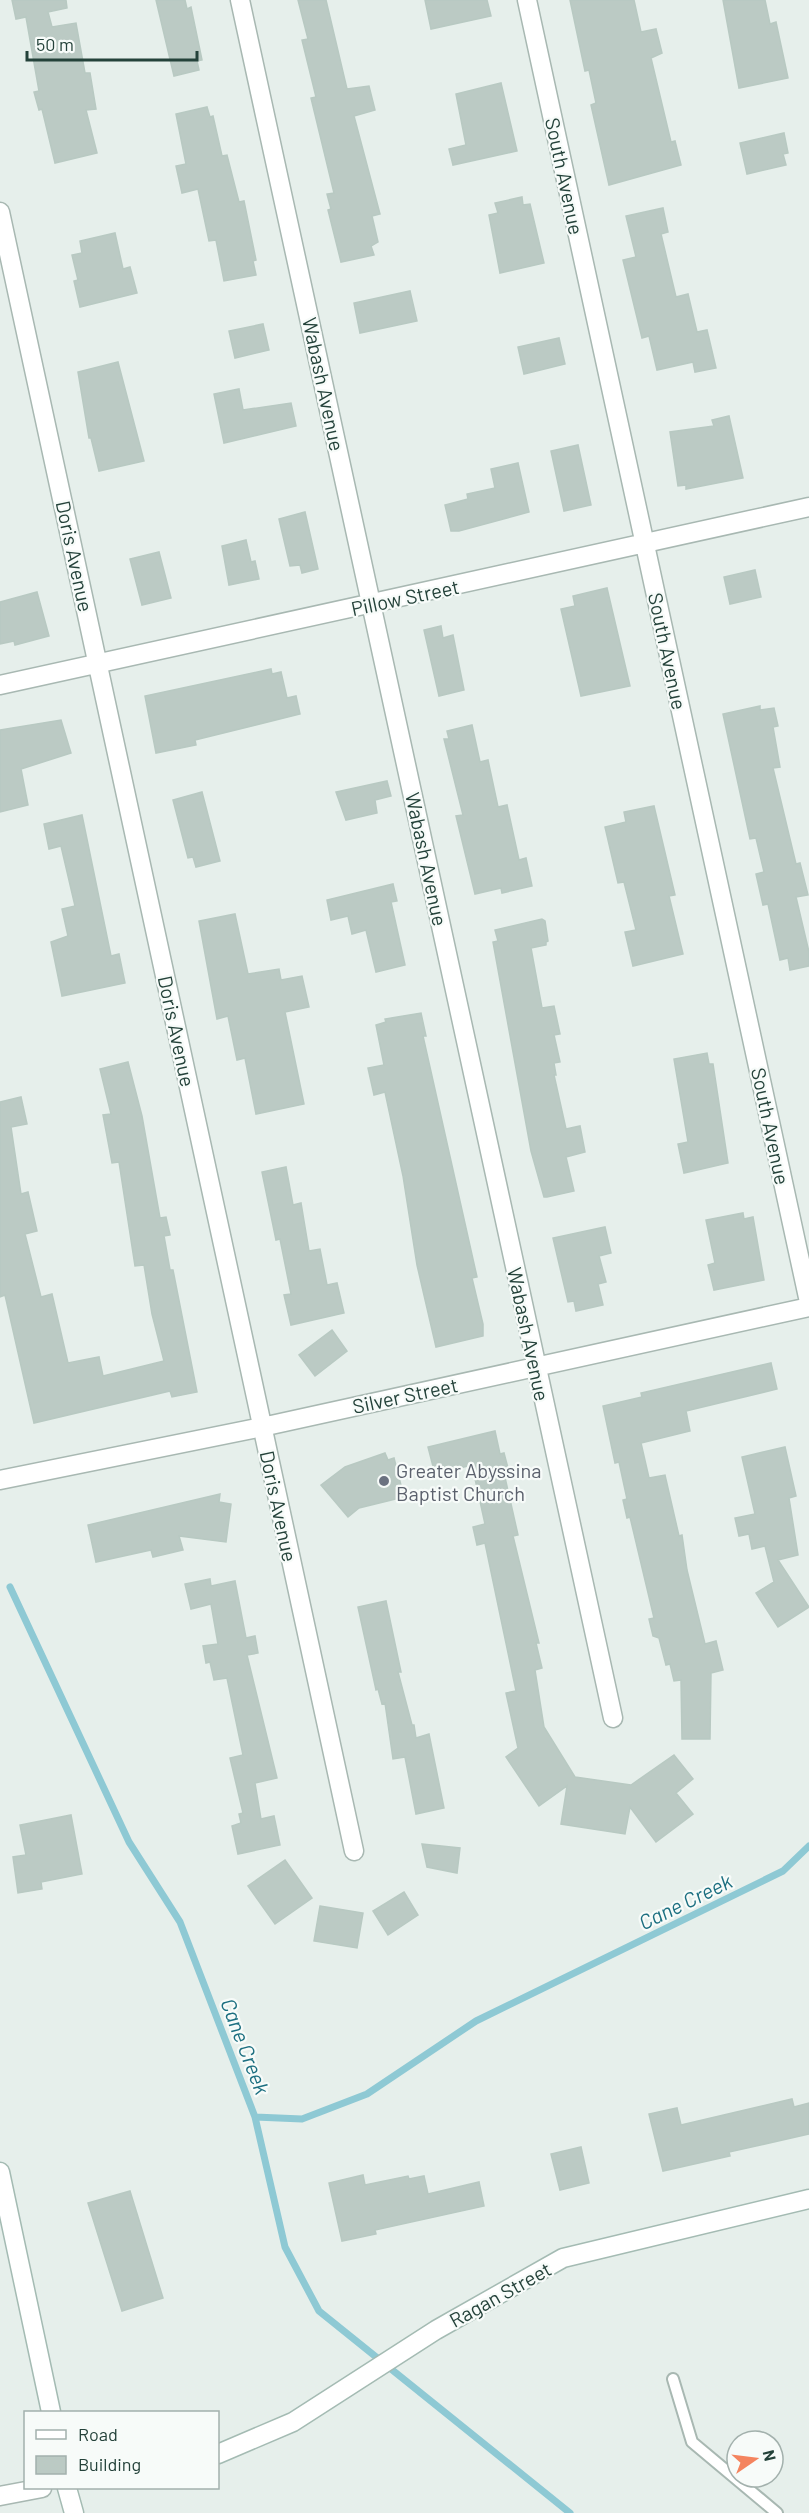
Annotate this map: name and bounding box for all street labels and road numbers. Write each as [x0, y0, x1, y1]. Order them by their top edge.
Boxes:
street label: South Avenue [541, 115, 589, 237]
street label: Wabash Avenue [298, 315, 350, 453]
street label: Doris Avenue [52, 498, 98, 614]
street label: Pillow Street [349, 574, 461, 620]
street label: South Avenue [644, 590, 692, 712]
street label: Wabash Avenue [401, 790, 453, 928]
street label: Doris Avenue [154, 973, 200, 1089]
street label: South Avenue [747, 1065, 795, 1187]
street label: Wabash Avenue [503, 1265, 555, 1403]
street label: Silver Street [350, 1372, 460, 1418]
street label: Doris Avenue [256, 1448, 302, 1564]
street label: Ragan Street [445, 2256, 555, 2332]

